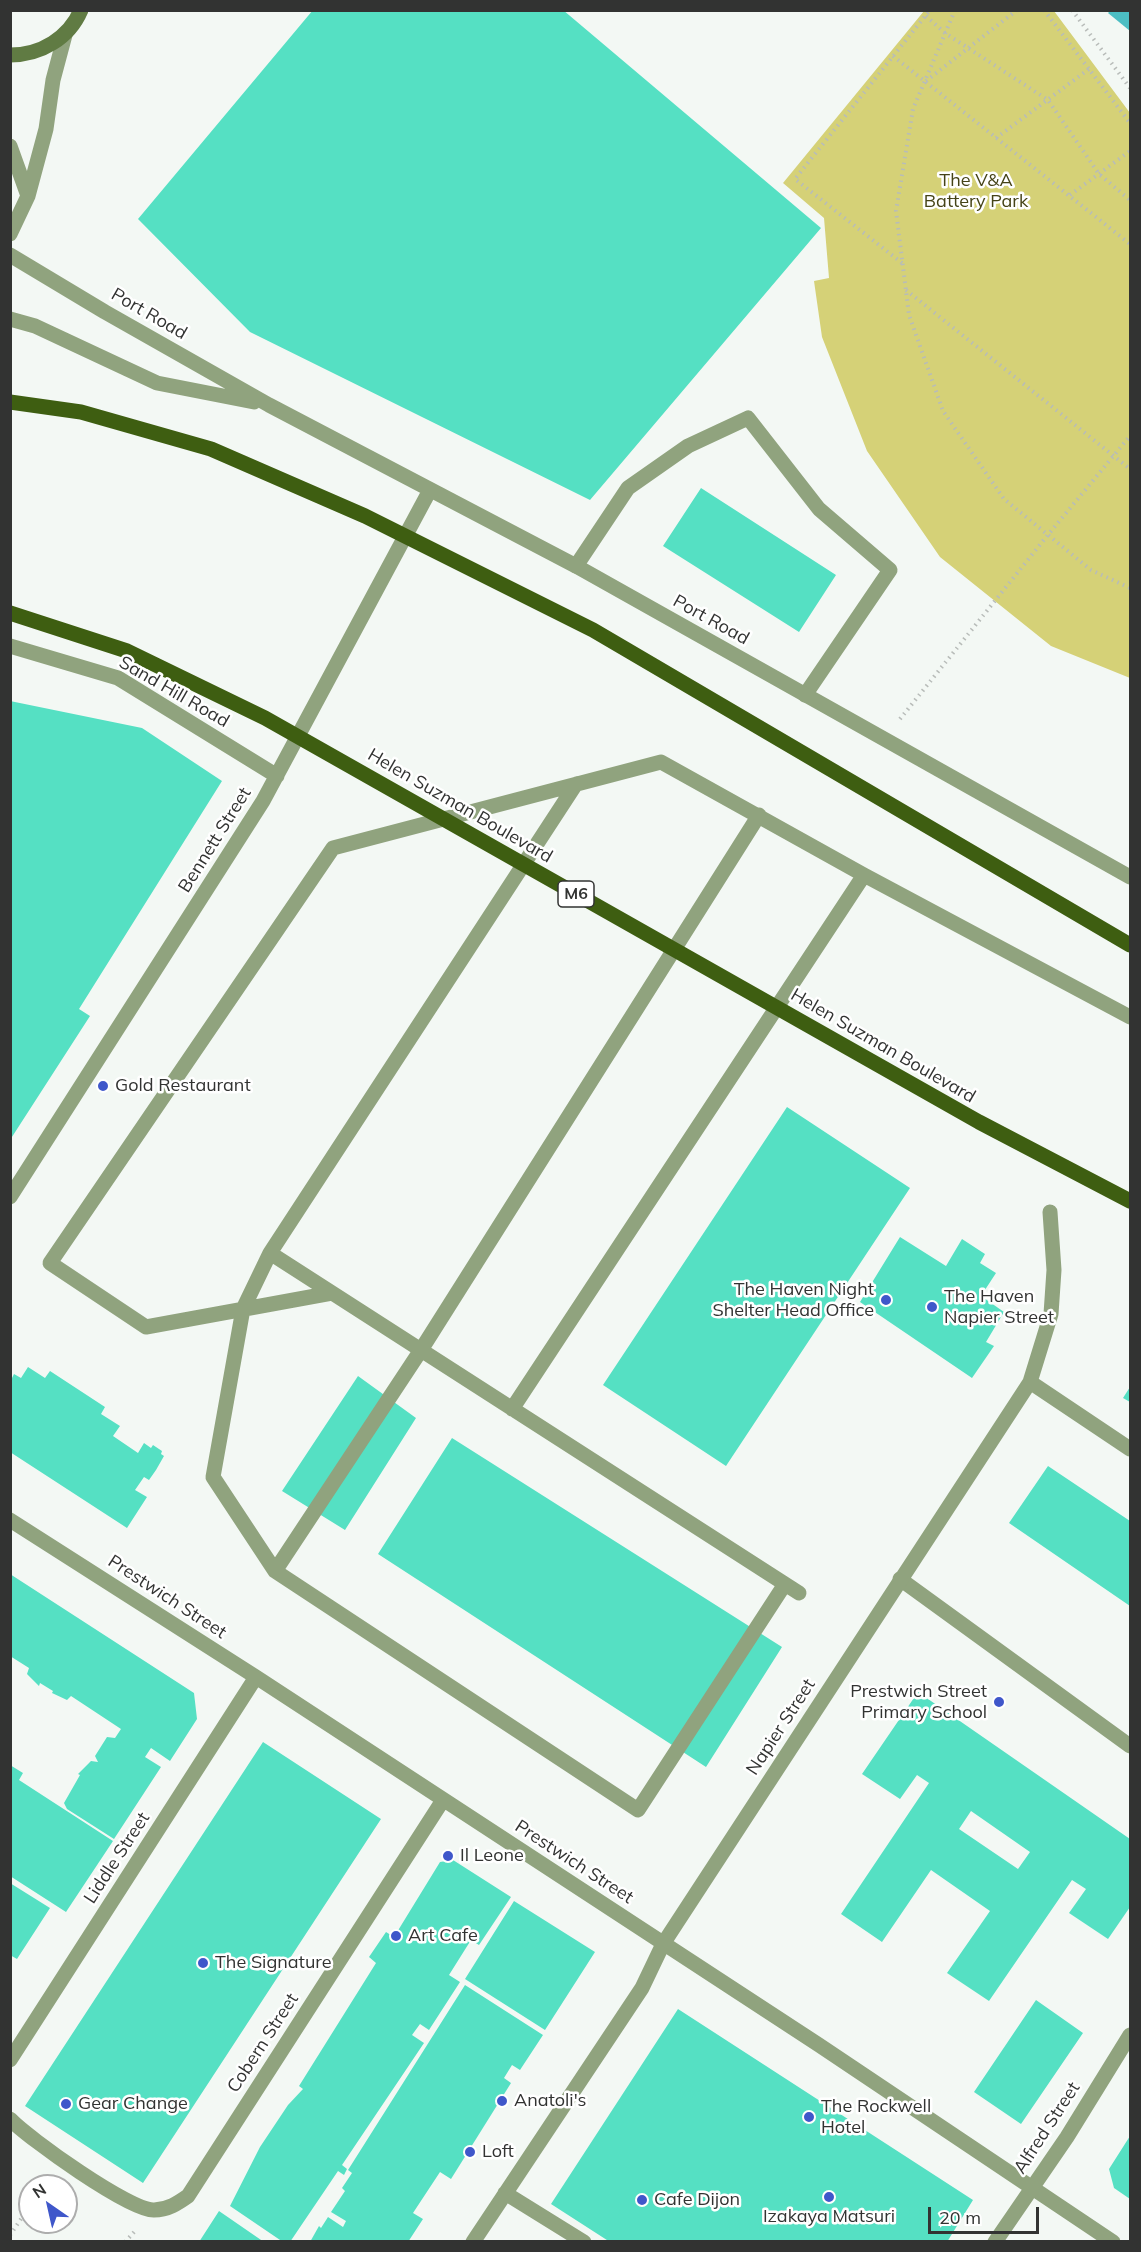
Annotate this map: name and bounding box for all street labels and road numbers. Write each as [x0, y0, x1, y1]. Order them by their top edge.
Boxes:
street label: Port Road [107, 284, 191, 344]
street label: Port Road [669, 590, 753, 650]
street label: Sand Hill Road [115, 652, 233, 732]
street label: Helen Suzman Boulevard [364, 744, 556, 868]
street label: Bennett Street [174, 783, 256, 897]
road number: M6 [558, 881, 594, 907]
street label: Helen Suzman Boulevard [787, 984, 979, 1108]
street label: Prestwich Street [104, 1551, 230, 1643]
street label: Napier Street [742, 1675, 820, 1779]
street label: Liddle Street [80, 1808, 154, 1908]
street label: Prestwich Street [511, 1816, 637, 1908]
street label: Cobern Street [223, 1989, 303, 2097]
street label: Alfred Street [1009, 2078, 1085, 2178]

